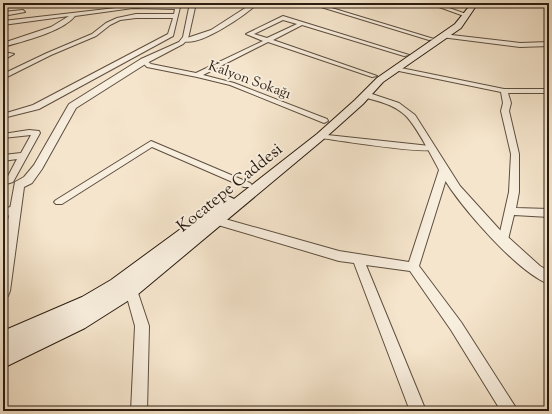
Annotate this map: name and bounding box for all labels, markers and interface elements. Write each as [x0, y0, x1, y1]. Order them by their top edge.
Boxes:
street label: Kalyon Sokağı [205, 57, 293, 105]
street label: Kocatepe Caddesi [172, 138, 289, 239]

